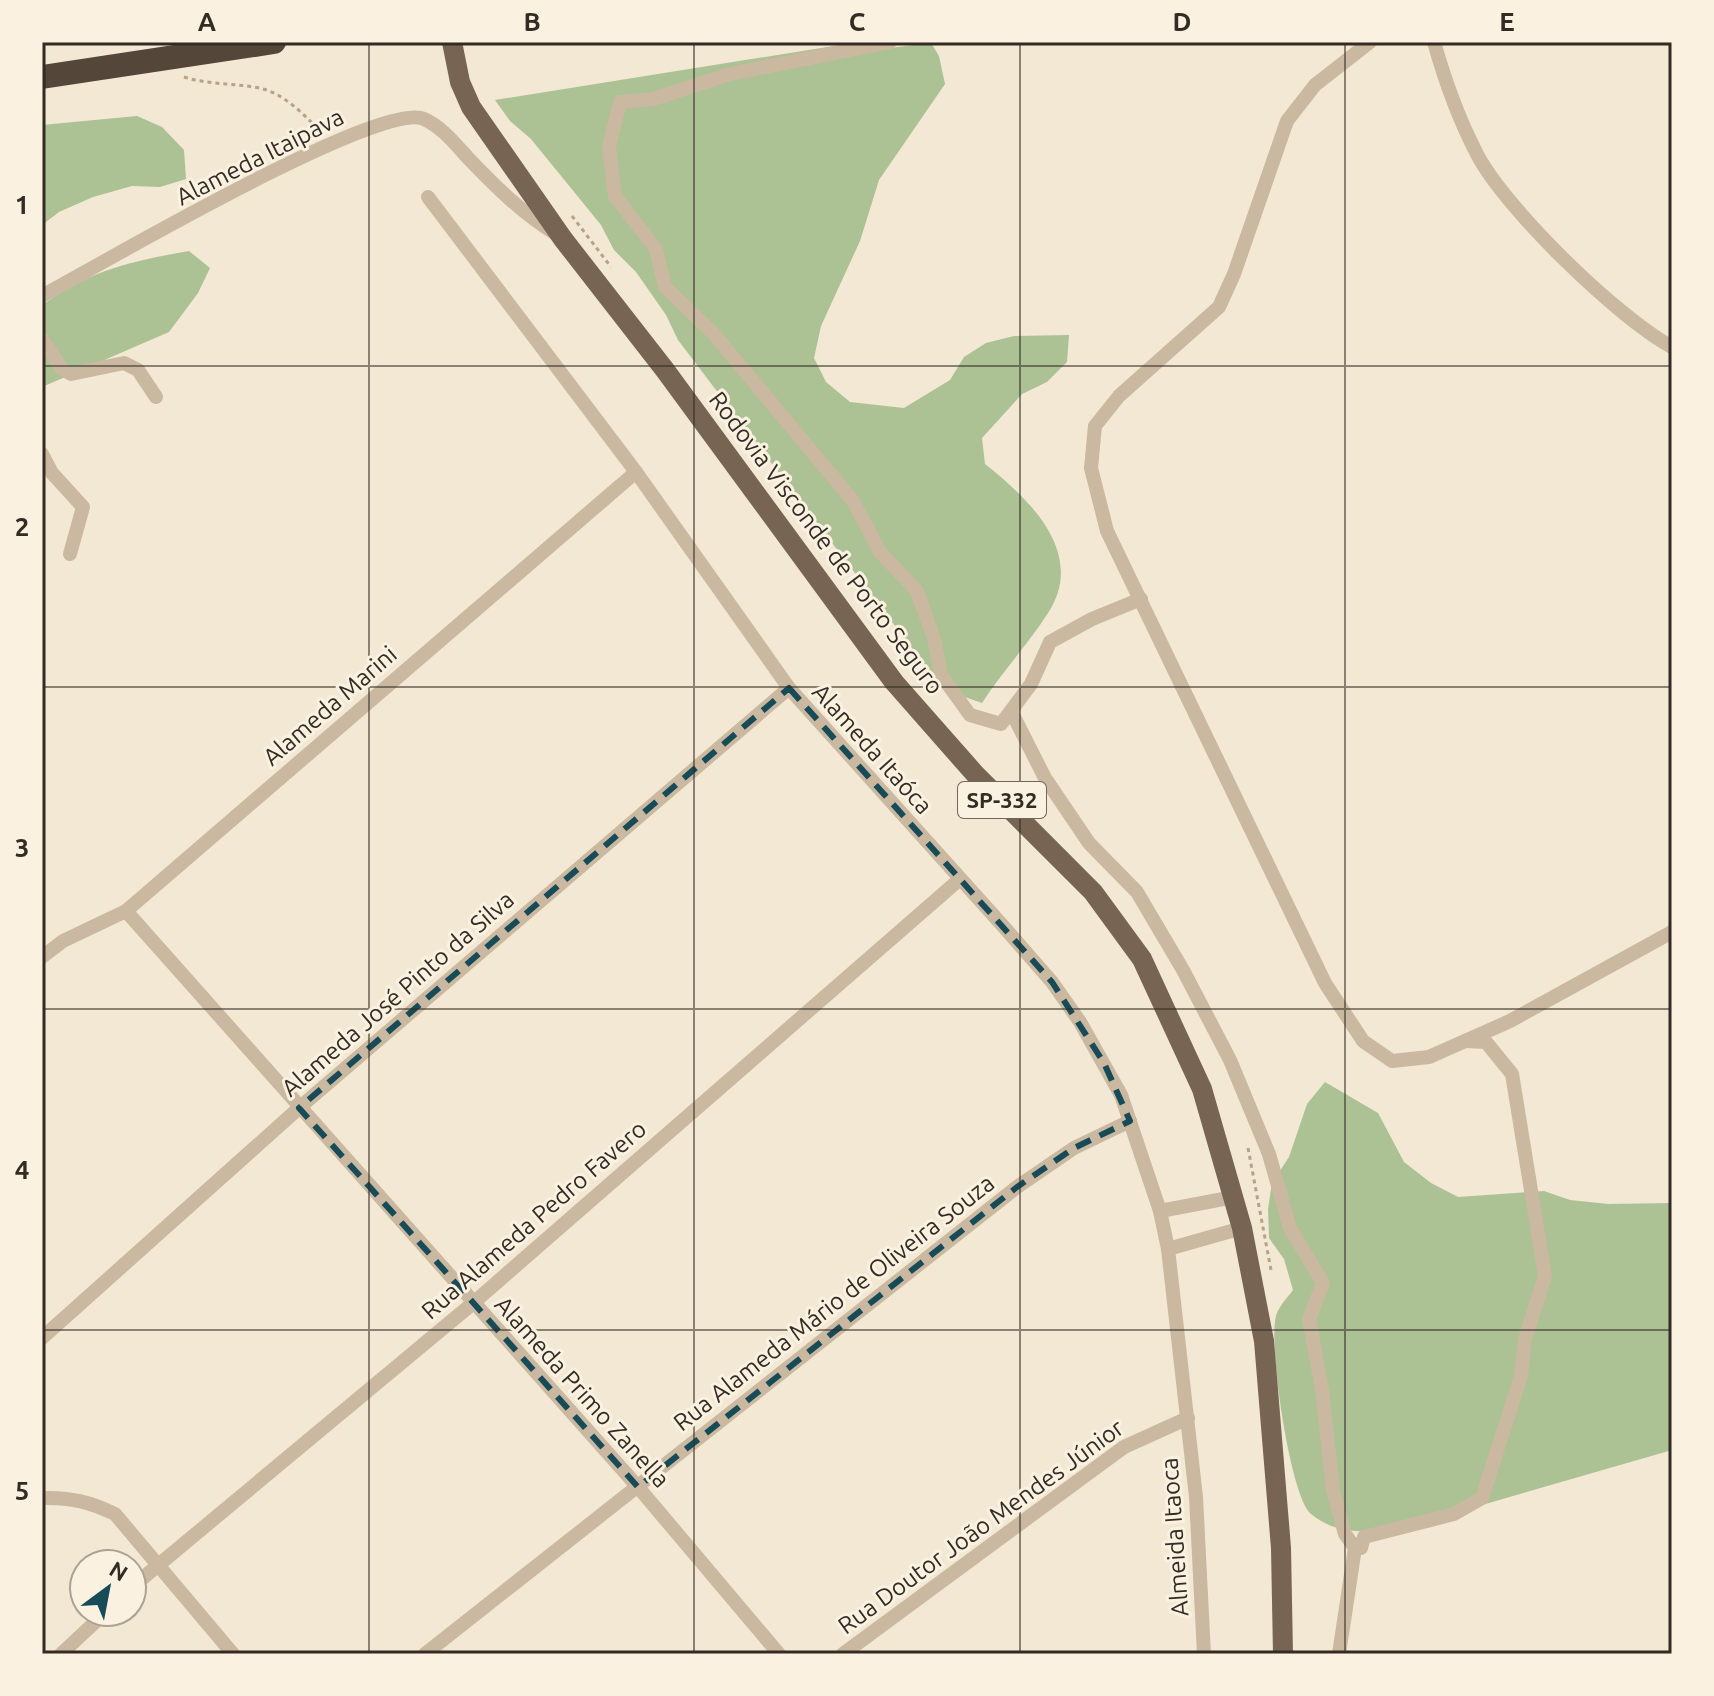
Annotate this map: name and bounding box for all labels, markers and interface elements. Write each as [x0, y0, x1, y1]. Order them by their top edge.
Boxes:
text: A [198, 7, 217, 36]
text: B [523, 7, 541, 36]
text: C [849, 7, 866, 36]
text: D [1173, 7, 1191, 36]
text: E [1499, 7, 1515, 36]
street label: Alameda Itaipava [172, 103, 348, 210]
text: 1 [15, 190, 29, 219]
street label: Rodovia Visconde de Porto Seguro [704, 386, 949, 699]
text: 2 [15, 512, 29, 541]
street label: Alameda Marini [258, 640, 402, 771]
street label: Alameda Itaóca [807, 678, 938, 819]
road number: SP-332 [958, 782, 1046, 818]
text: 3 [15, 833, 29, 862]
street label: Alameda José Pinto da Silva [276, 886, 519, 1102]
street label: Rua Alameda Pedro Favero [416, 1115, 651, 1324]
text: 4 [15, 1155, 29, 1184]
street label: Rua Alameda Mário de Oliveira Souza [668, 1169, 999, 1436]
street label: Alameda Primo Zanella [490, 1291, 675, 1493]
street label: Rua Doutor João Mendes Júnior [833, 1414, 1129, 1639]
street label: Almeida Itaoca [1155, 1457, 1194, 1617]
text: 5 [15, 1476, 29, 1505]
north arrow [68, 1548, 148, 1628]
text: N [105, 1556, 132, 1586]

